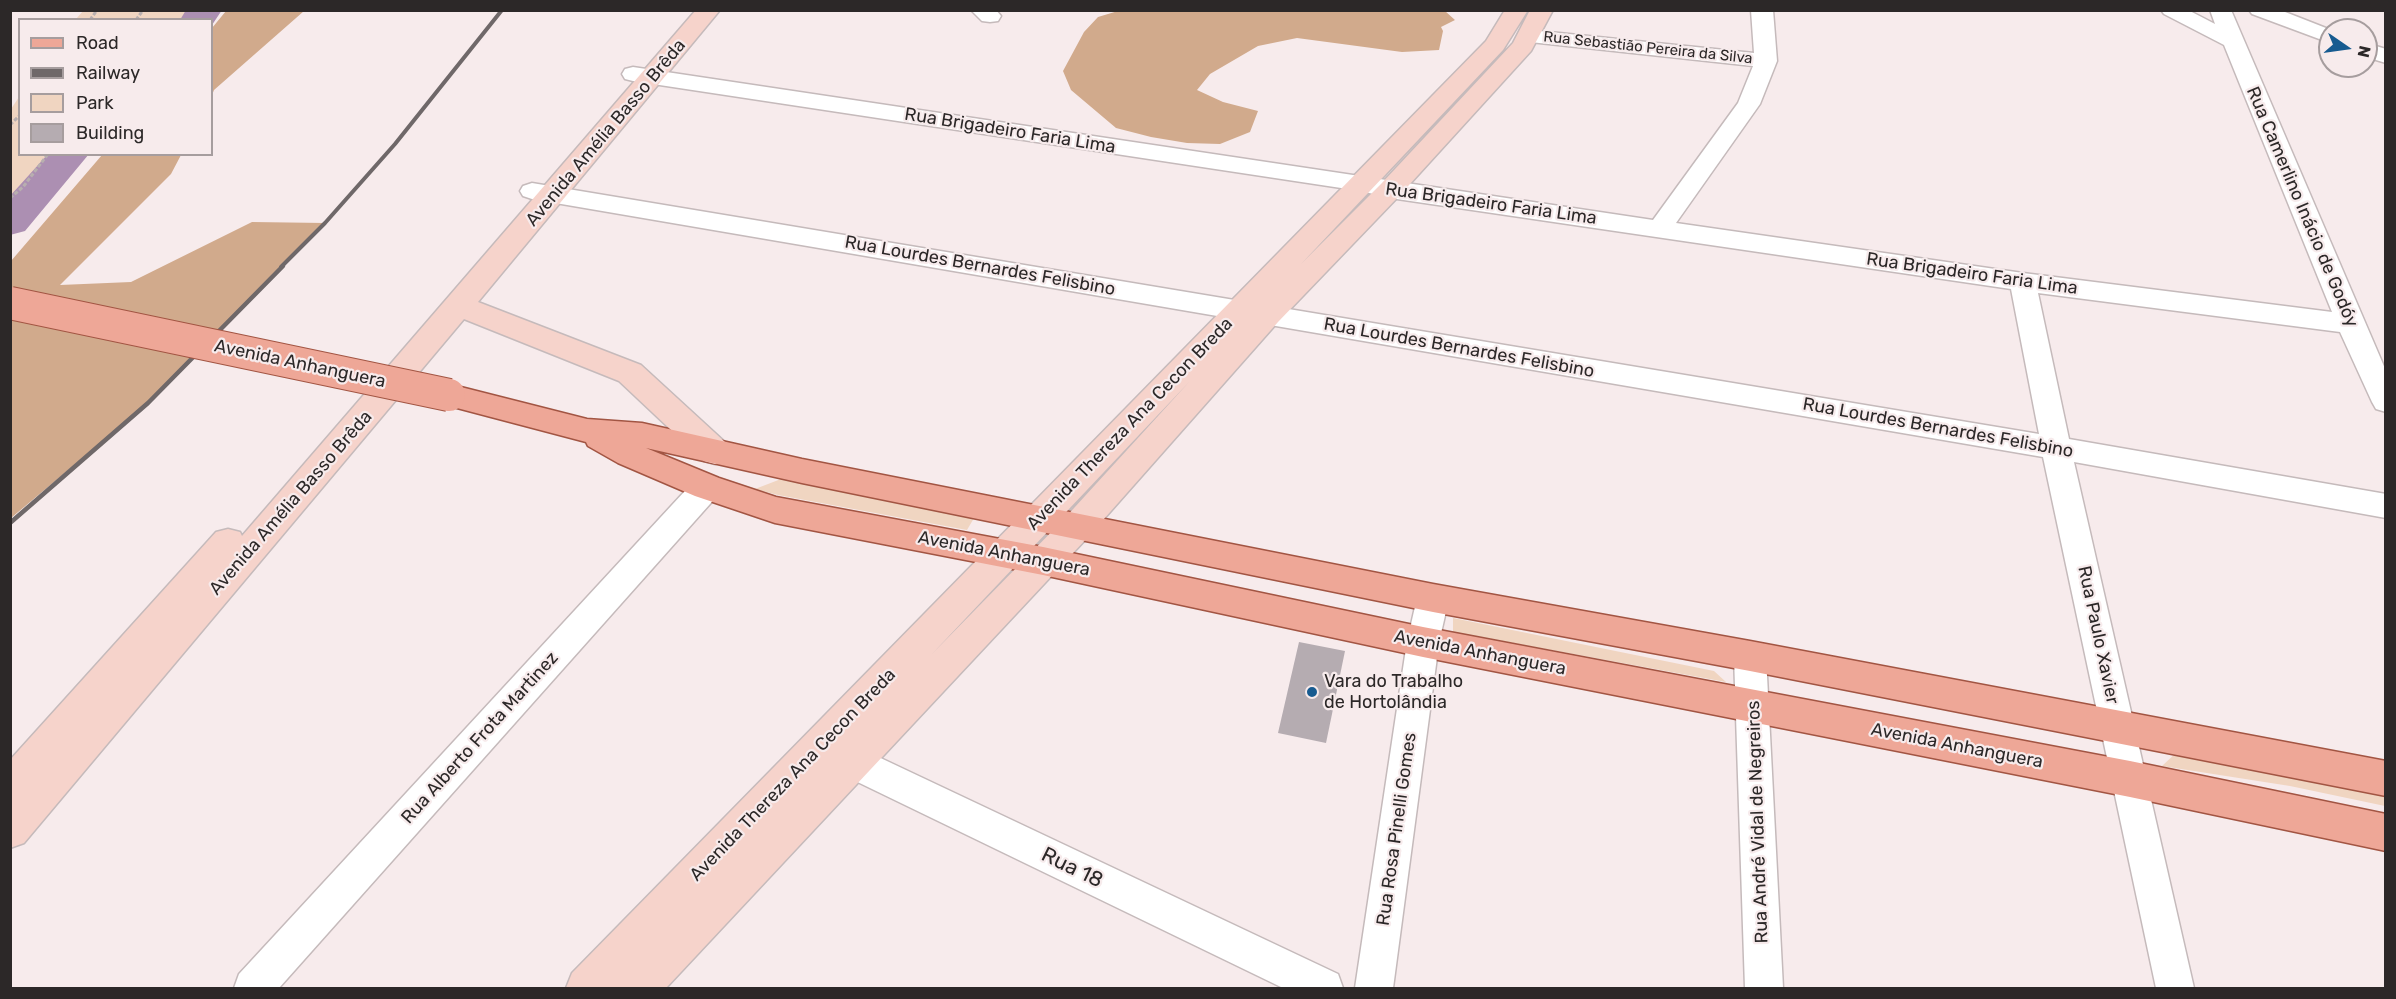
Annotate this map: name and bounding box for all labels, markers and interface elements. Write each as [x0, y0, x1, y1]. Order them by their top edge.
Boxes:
legend [18, 18, 213, 156]
north arrow [2318, 18, 2378, 78]
street label: Rua Sebastião Pereira da Silva [1543, 28, 1753, 68]
text: Road [76, 32, 119, 54]
street label: Avenida Amélia Basso Brêda [521, 35, 691, 231]
text: N [2354, 44, 2375, 59]
text: Railway [76, 62, 140, 84]
street label: Rua Camerlino Inácio de Godóy [2241, 83, 2363, 331]
text: Park [76, 92, 113, 114]
street label: Rua Brigadeiro Faria Lima [903, 104, 1117, 158]
text: Building [76, 122, 144, 144]
street label: Rua Brigadeiro Faria Lima [1384, 178, 1598, 230]
street label: Rua Lourdes Bernardes Felisbino [843, 232, 1117, 300]
street label: Rua Brigadeiro Faria Lima [1865, 248, 2079, 300]
street label: Avenida Thereza Ana Cecon Breda [1022, 313, 1238, 535]
street label: Rua Lourdes Bernardes Felisbino [1322, 314, 1596, 382]
street label: Avenida Anhanguera [212, 335, 388, 393]
street label: Rua Lourdes Bernardes Felisbino [1801, 394, 2075, 462]
street label: Avenida Amélia Basso Brêda [205, 406, 377, 600]
street label: Avenida Anhanguera [916, 527, 1092, 581]
street label: Rua Paulo Xavier [2073, 564, 2123, 706]
street label: Avenida Anhanguera [1392, 626, 1568, 680]
street label: Rua Alberto Frota Martinez [397, 648, 563, 828]
street label: Avenida Thereza Ana Cecon Breda [685, 664, 901, 886]
place label: Vara do Trabalho de Hortolândia [1324, 671, 1463, 714]
marker: Vara do Trabalho de Hortolândia [1305, 685, 1319, 699]
street label: Rua André Vidal de Negreiros [1743, 700, 1773, 944]
street label: Avenida Anhanguera [1869, 719, 2045, 773]
street label: Rua Rosa Pinelli Gomes [1373, 731, 1421, 927]
street label: Rua 18 [1037, 842, 1107, 894]

